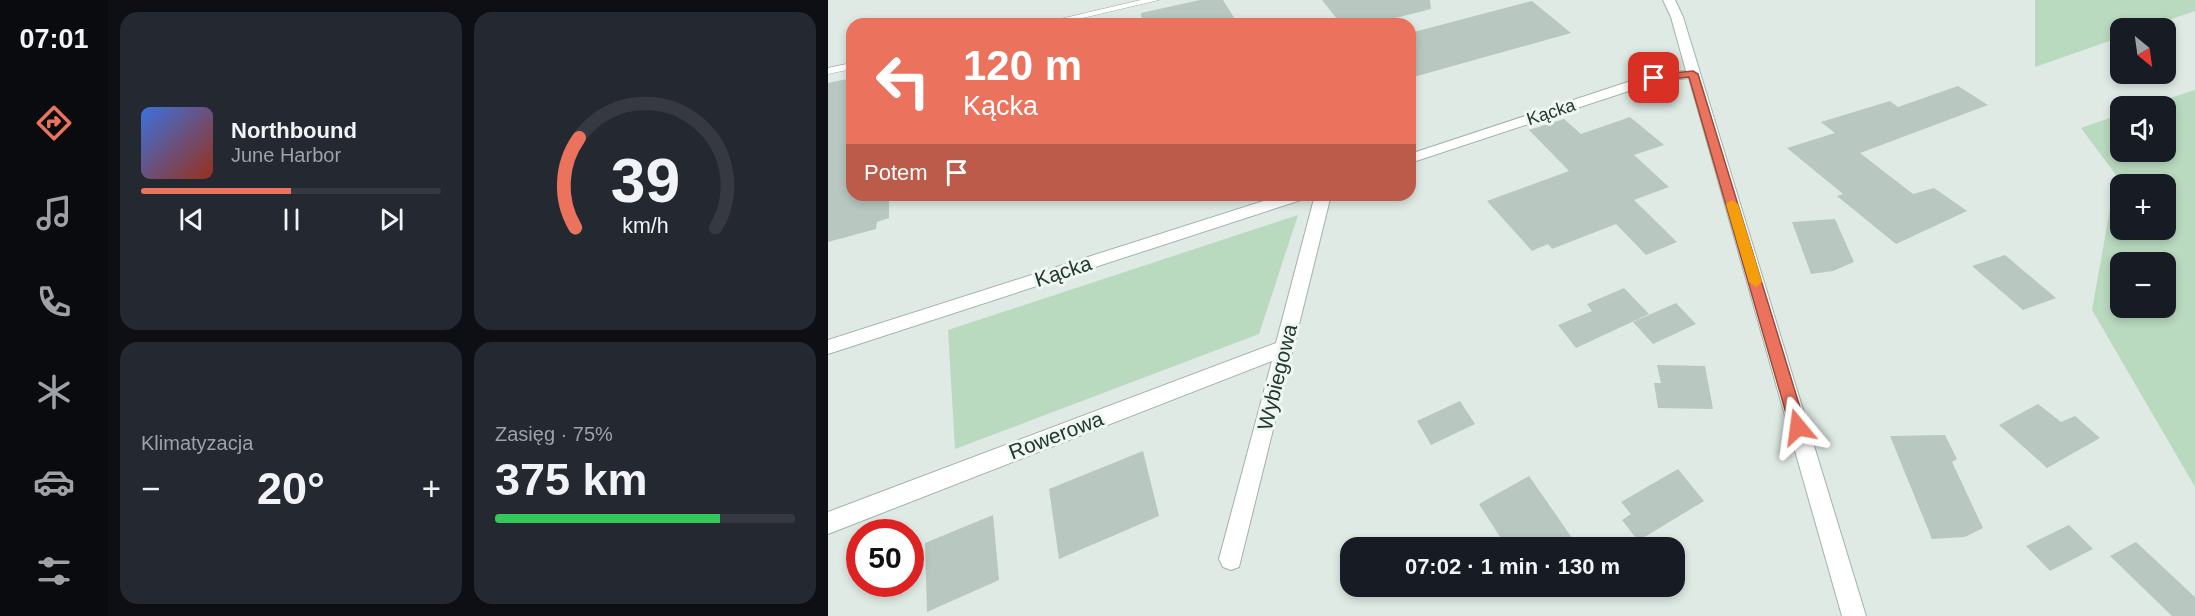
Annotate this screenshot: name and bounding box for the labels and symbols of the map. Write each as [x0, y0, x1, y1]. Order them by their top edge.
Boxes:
north arrow [2110, 18, 2176, 84]
pin [1628, 52, 1679, 103]
street label: Kącka [1524, 94, 1579, 129]
street label: Kącka [1032, 251, 1095, 291]
street label: Wybiegowa [1253, 321, 1301, 432]
position arrow [1766, 395, 1830, 459]
street label: Rowerowa [1006, 406, 1107, 464]
speed limit sign: 50 [846, 519, 924, 597]

